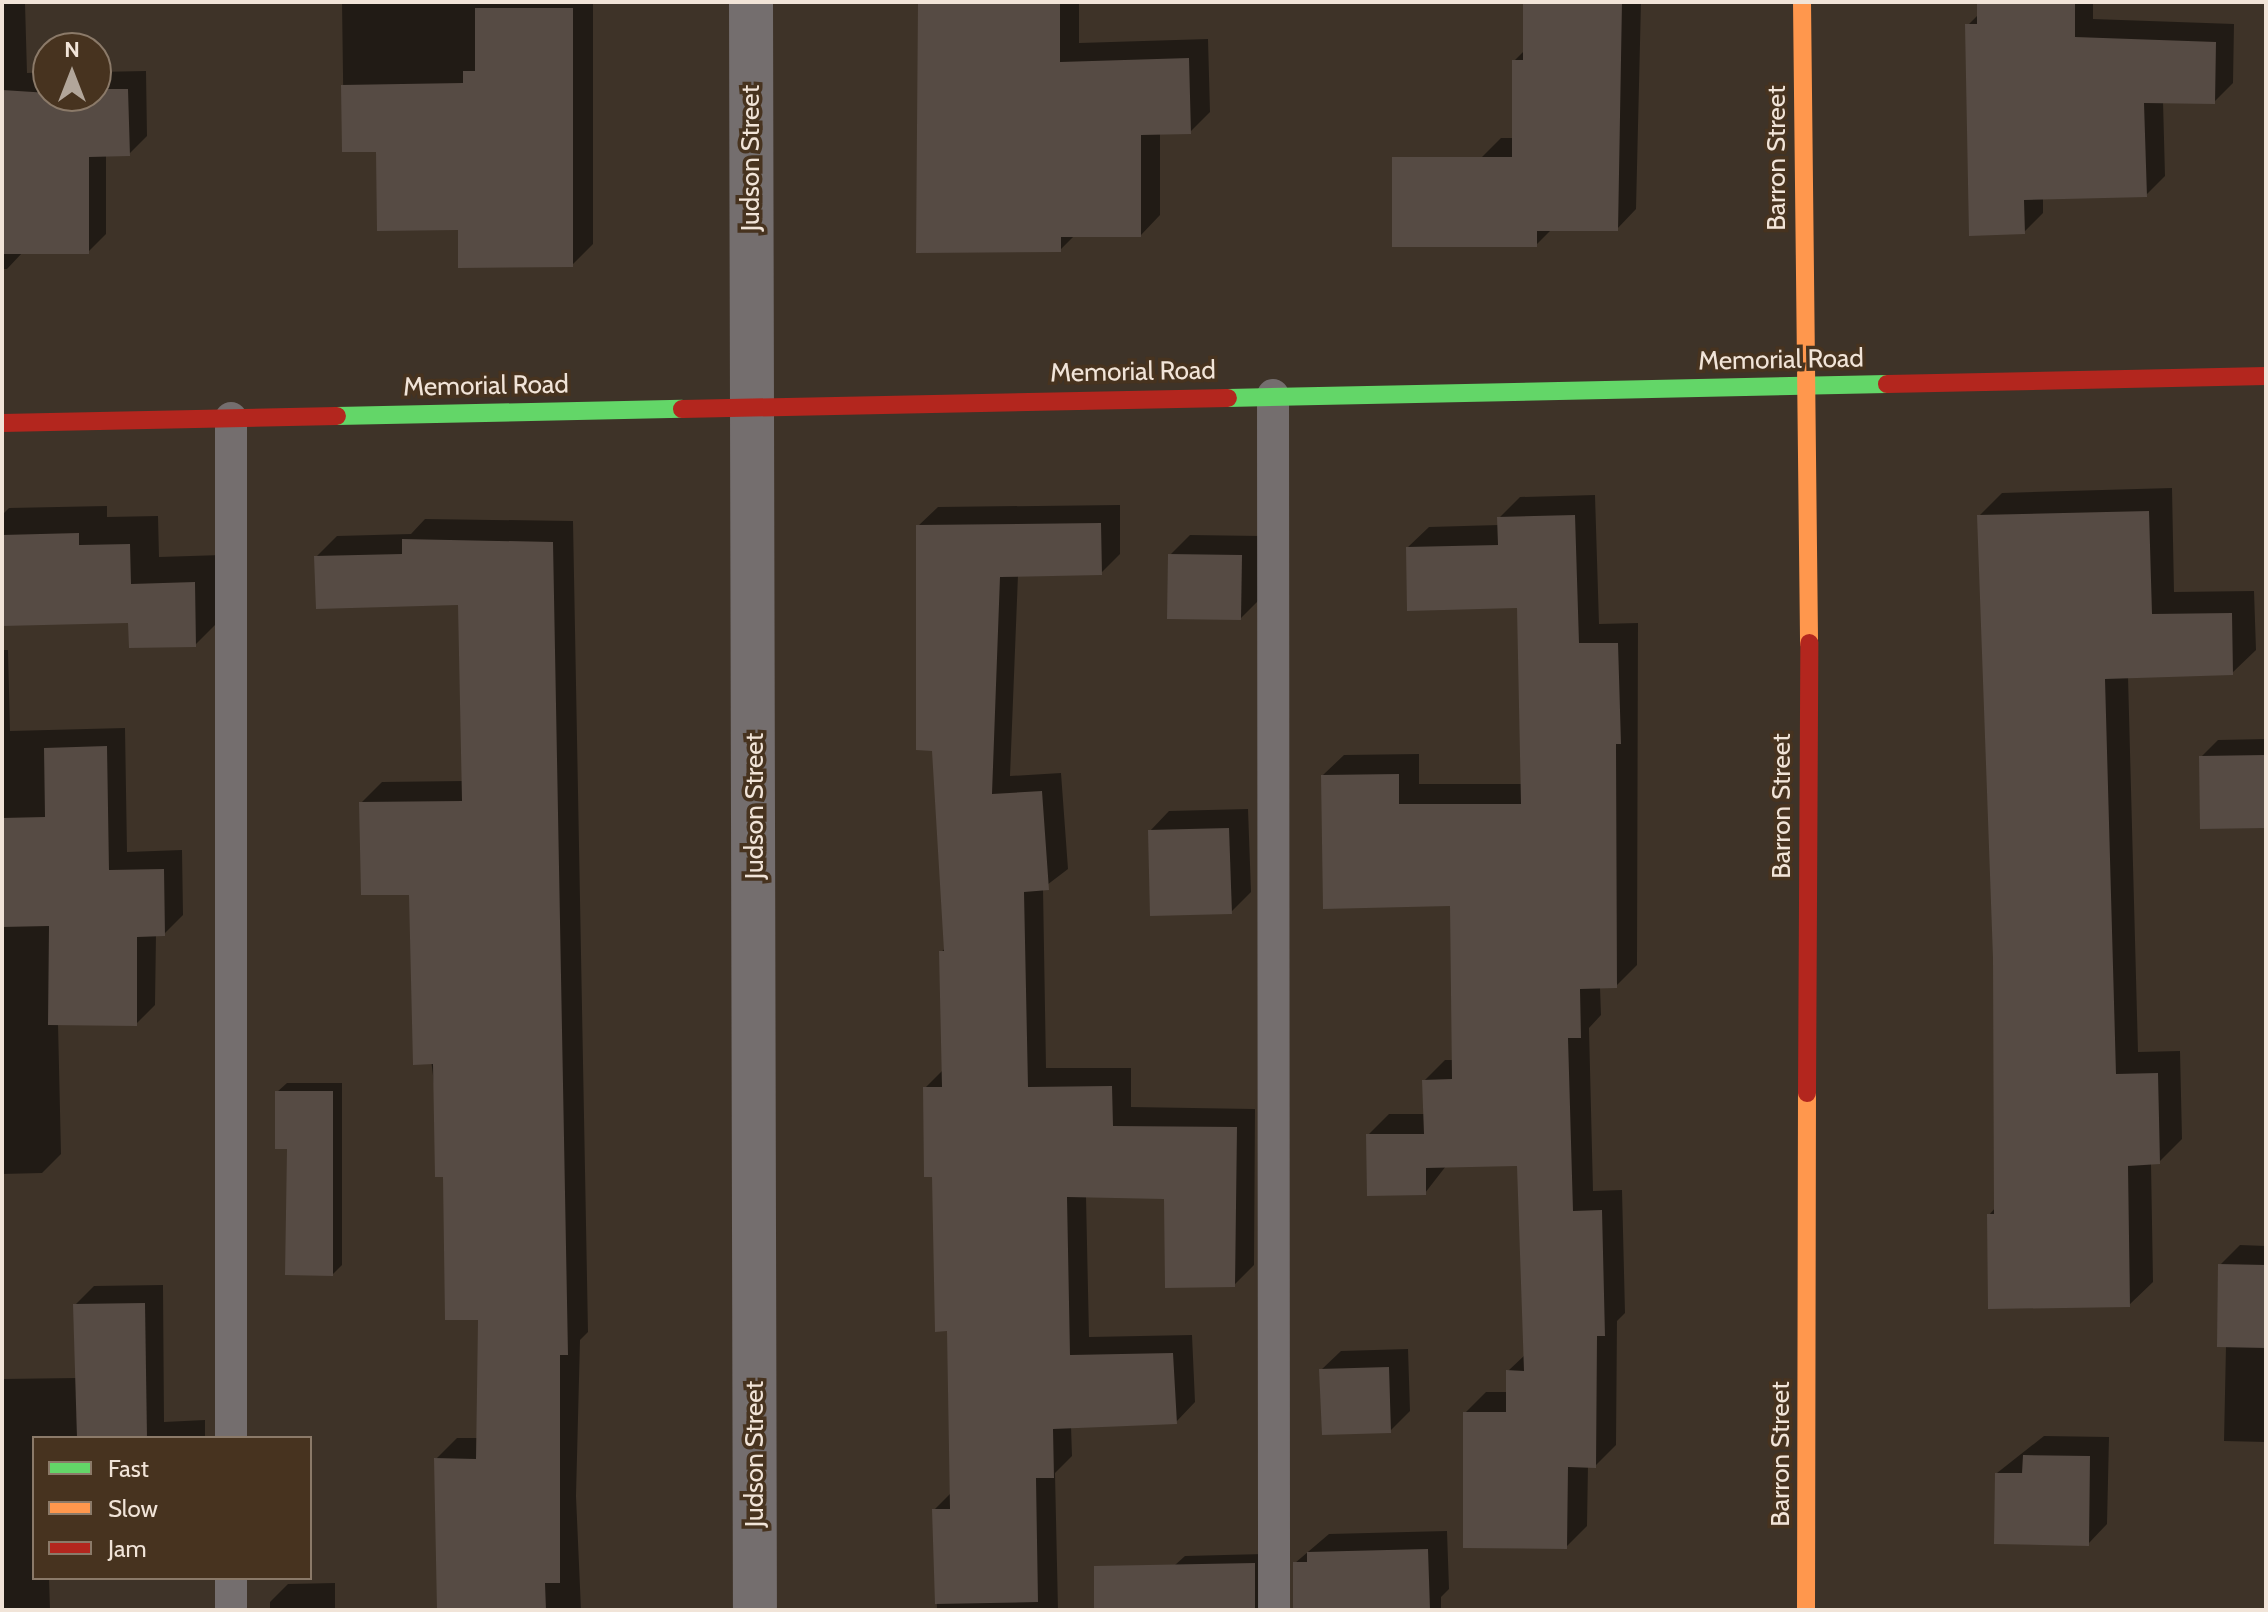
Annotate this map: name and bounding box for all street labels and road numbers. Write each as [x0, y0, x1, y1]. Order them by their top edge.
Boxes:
street label: Judson Street [735, 85, 767, 231]
street label: Barron Street [1761, 85, 1793, 231]
street label: Memorial Road [1698, 343, 1864, 377]
street label: Memorial Road [1050, 355, 1216, 389]
street label: Memorial Road [403, 369, 569, 403]
street label: Judson Street [739, 733, 771, 879]
street label: Barron Street [1766, 733, 1798, 879]
street label: Judson Street [739, 1381, 771, 1527]
street label: Barron Street [1765, 1381, 1797, 1527]

